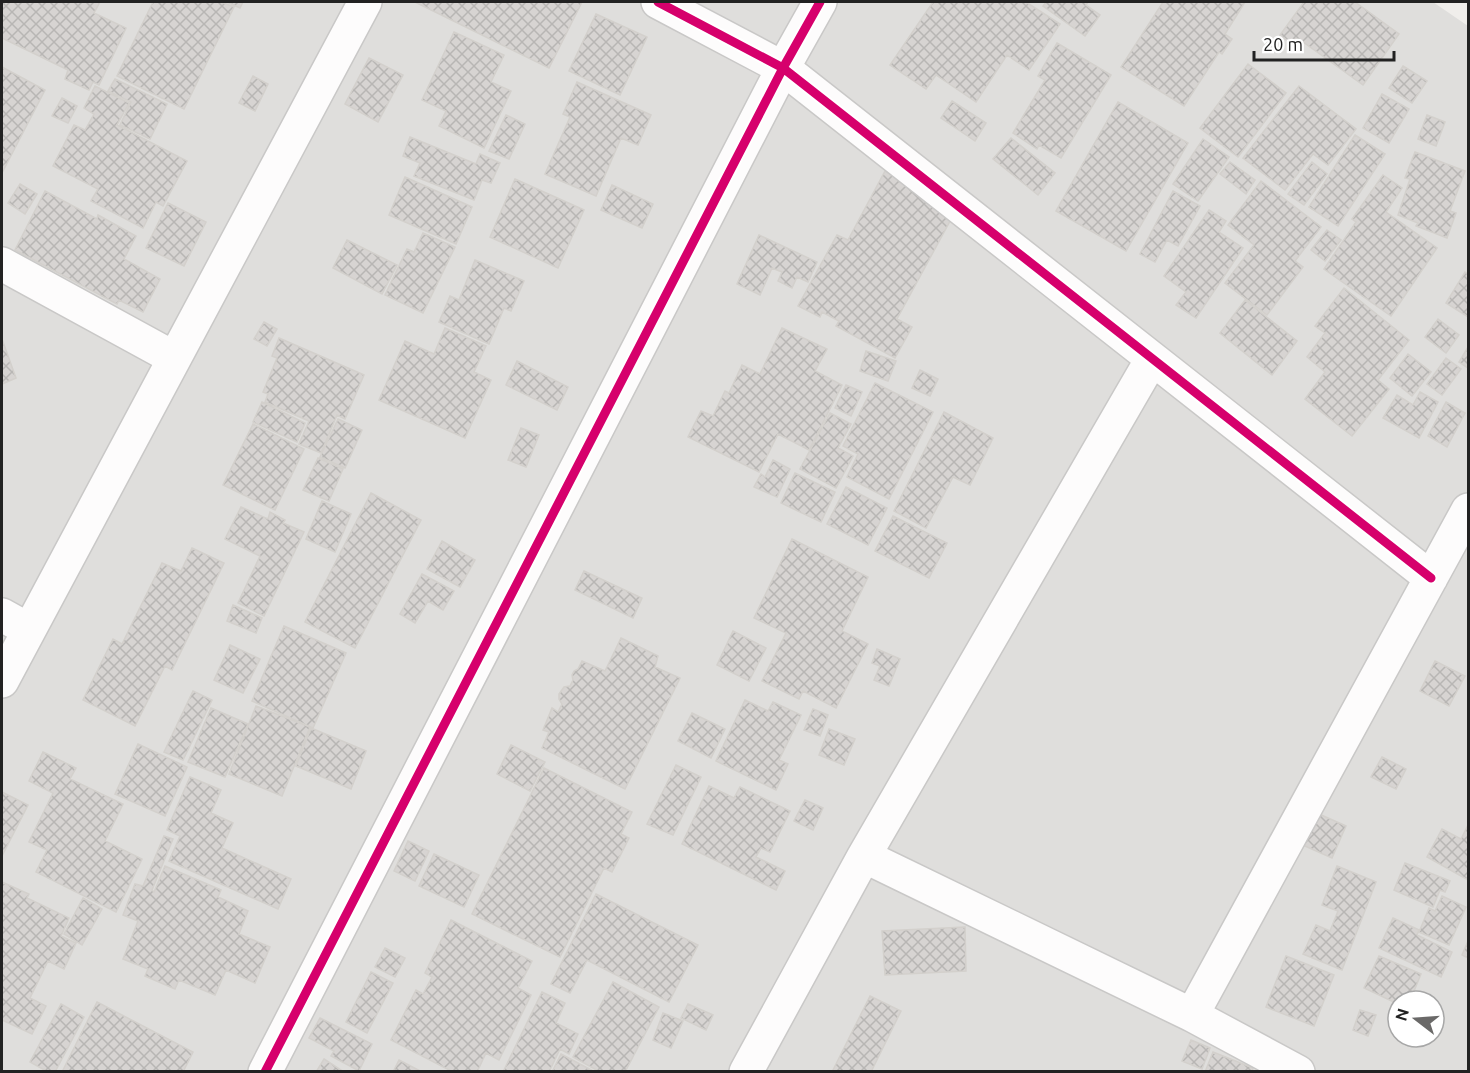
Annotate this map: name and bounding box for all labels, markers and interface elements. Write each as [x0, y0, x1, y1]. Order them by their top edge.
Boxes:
scale bar [1254, 24, 1394, 62]
text: 20 m [1263, 34, 1303, 54]
north arrow [1386, 989, 1446, 1049]
text: N [1391, 1006, 1412, 1023]

